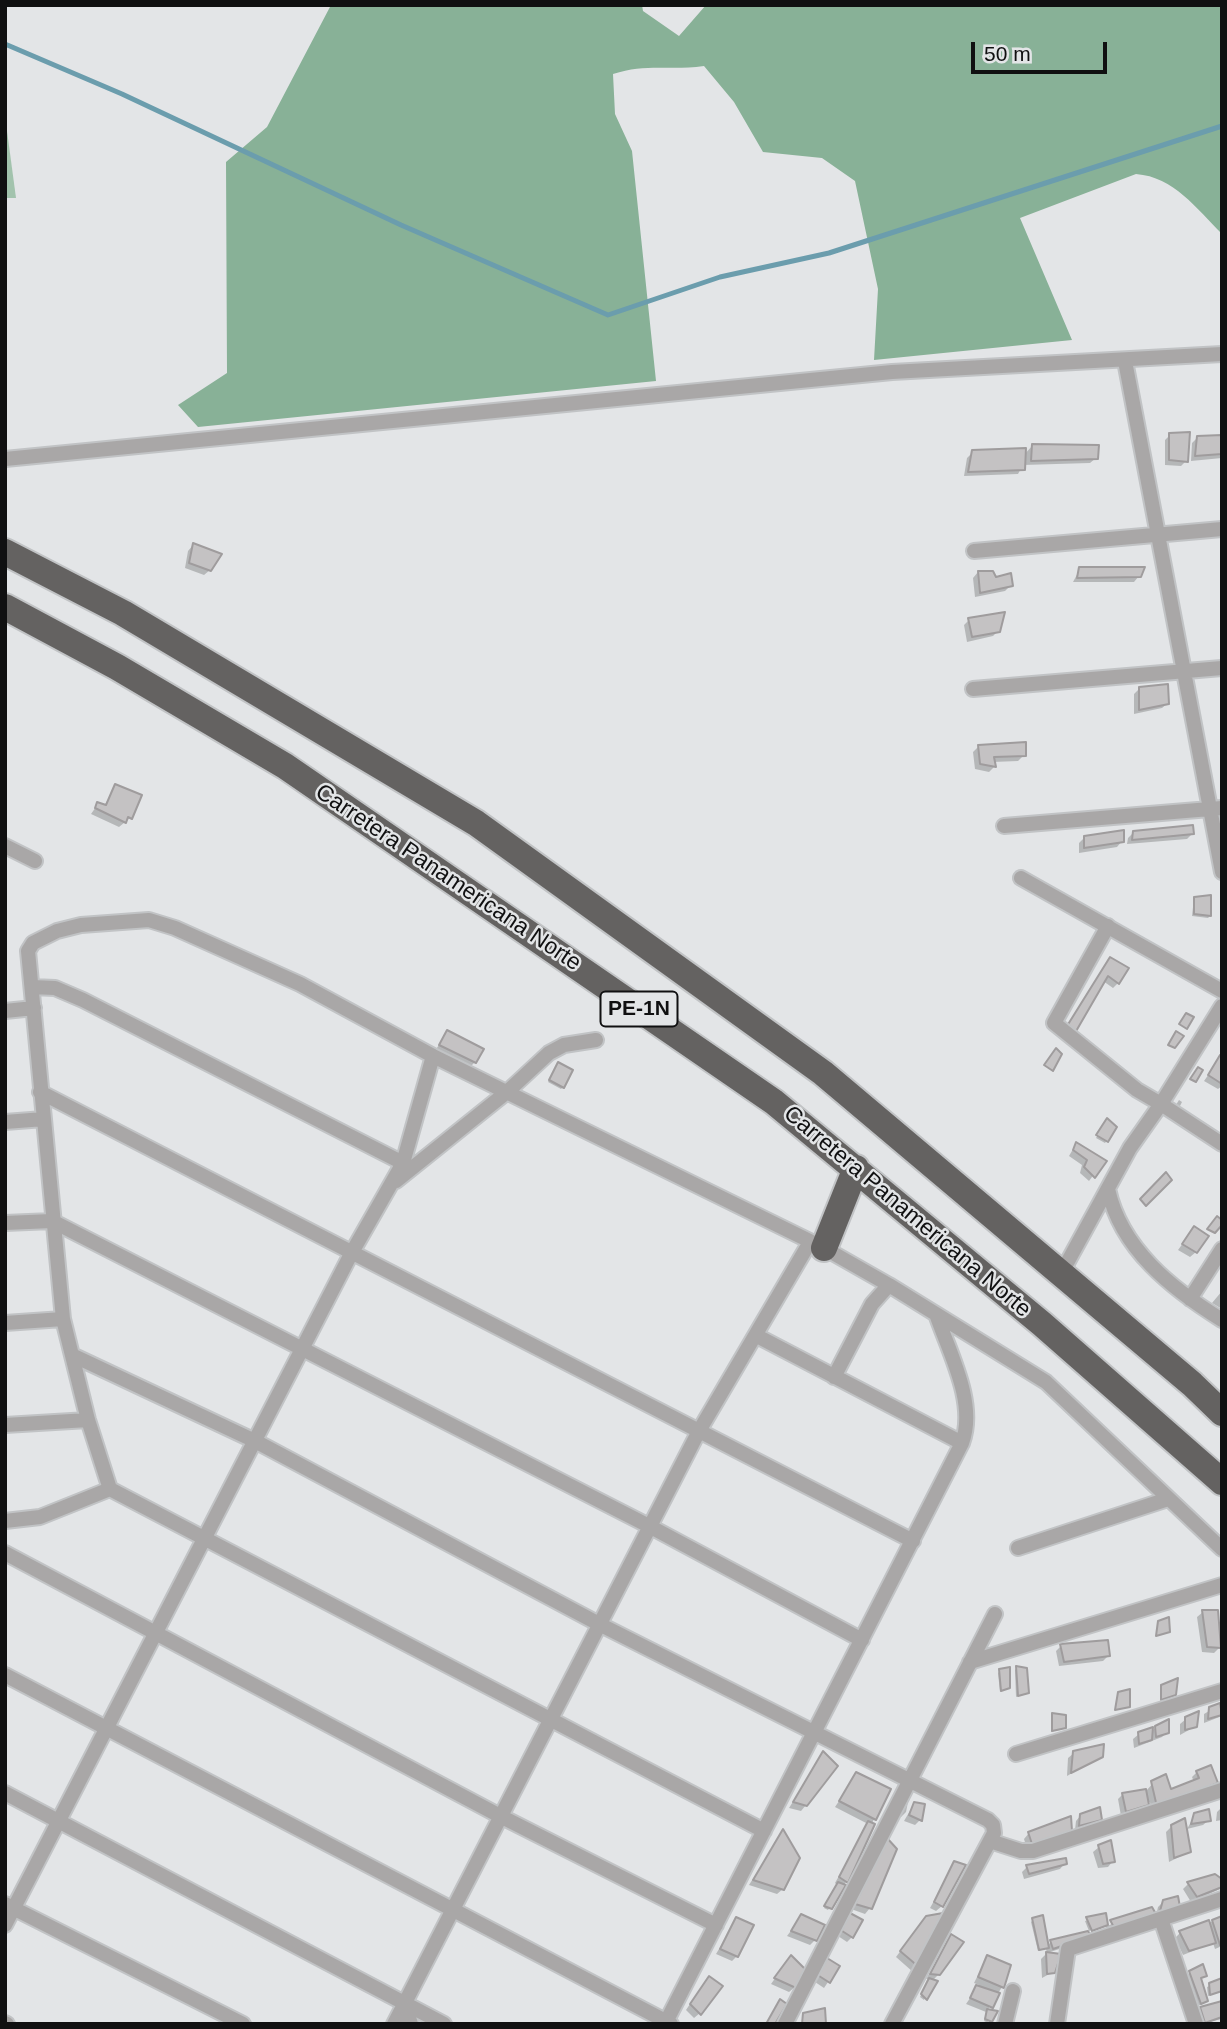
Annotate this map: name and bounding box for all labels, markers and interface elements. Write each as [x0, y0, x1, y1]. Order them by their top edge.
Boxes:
scale bar [975, 28, 1112, 72]
text: 50 m [984, 42, 1031, 65]
street label: Carretera Panamericana Norte [310, 779, 586, 977]
road number: PE-1N [600, 992, 678, 1026]
street label: Carretera Panamericana Norte [778, 1100, 1036, 1324]

